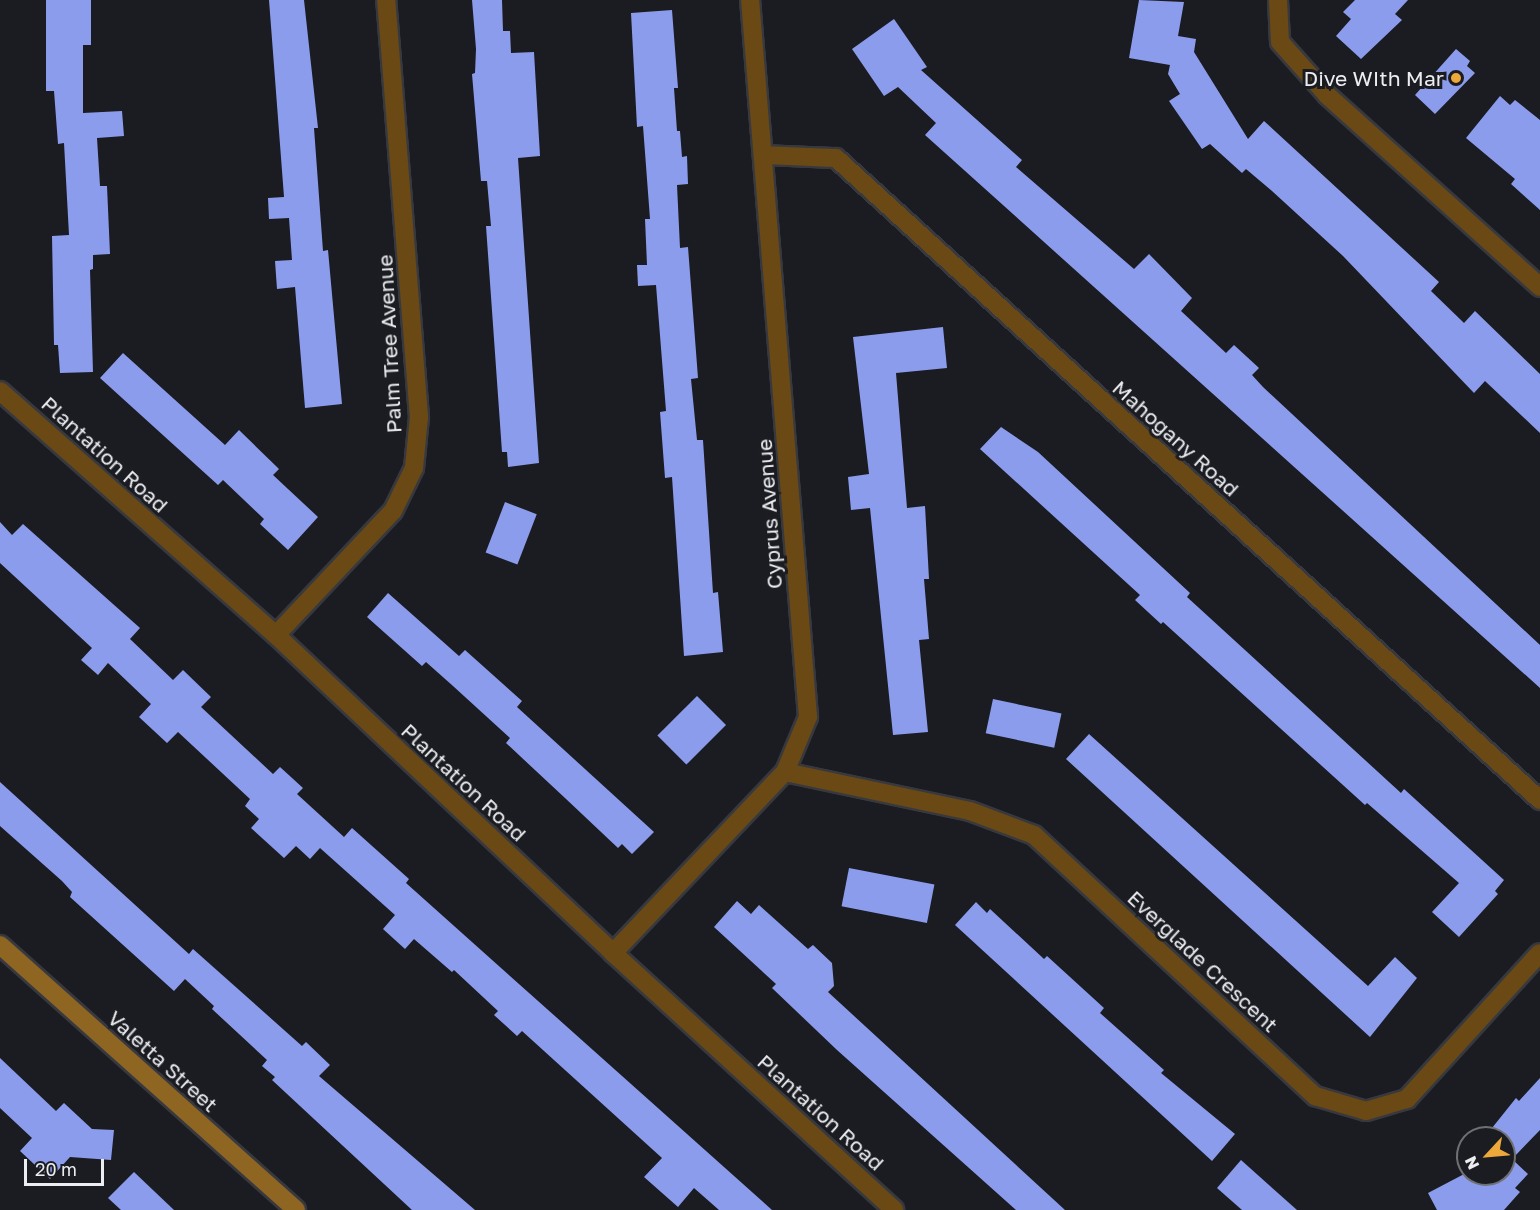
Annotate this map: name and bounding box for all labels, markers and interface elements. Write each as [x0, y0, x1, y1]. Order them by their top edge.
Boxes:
place label: Dive WIth Mar [1303, 65, 1444, 91]
marker: Dive WIth Mar [1449, 71, 1463, 85]
street label: Palm Tree Avenue [372, 254, 406, 434]
street label: Mahogany Road [1108, 375, 1244, 501]
street label: Plantation Road [37, 391, 173, 517]
street label: Cyprus Avenue [751, 438, 787, 590]
street label: Plantation Road [396, 718, 532, 846]
street label: Everglade Crescent [1123, 885, 1283, 1037]
street label: Valetta Street [103, 1005, 223, 1117]
street label: Plantation Road [753, 1049, 889, 1175]
north arrow [1456, 1126, 1516, 1186]
scale bar [27, 1147, 106, 1185]
text: N [1460, 1153, 1483, 1173]
text: 20 m [35, 1158, 77, 1180]

